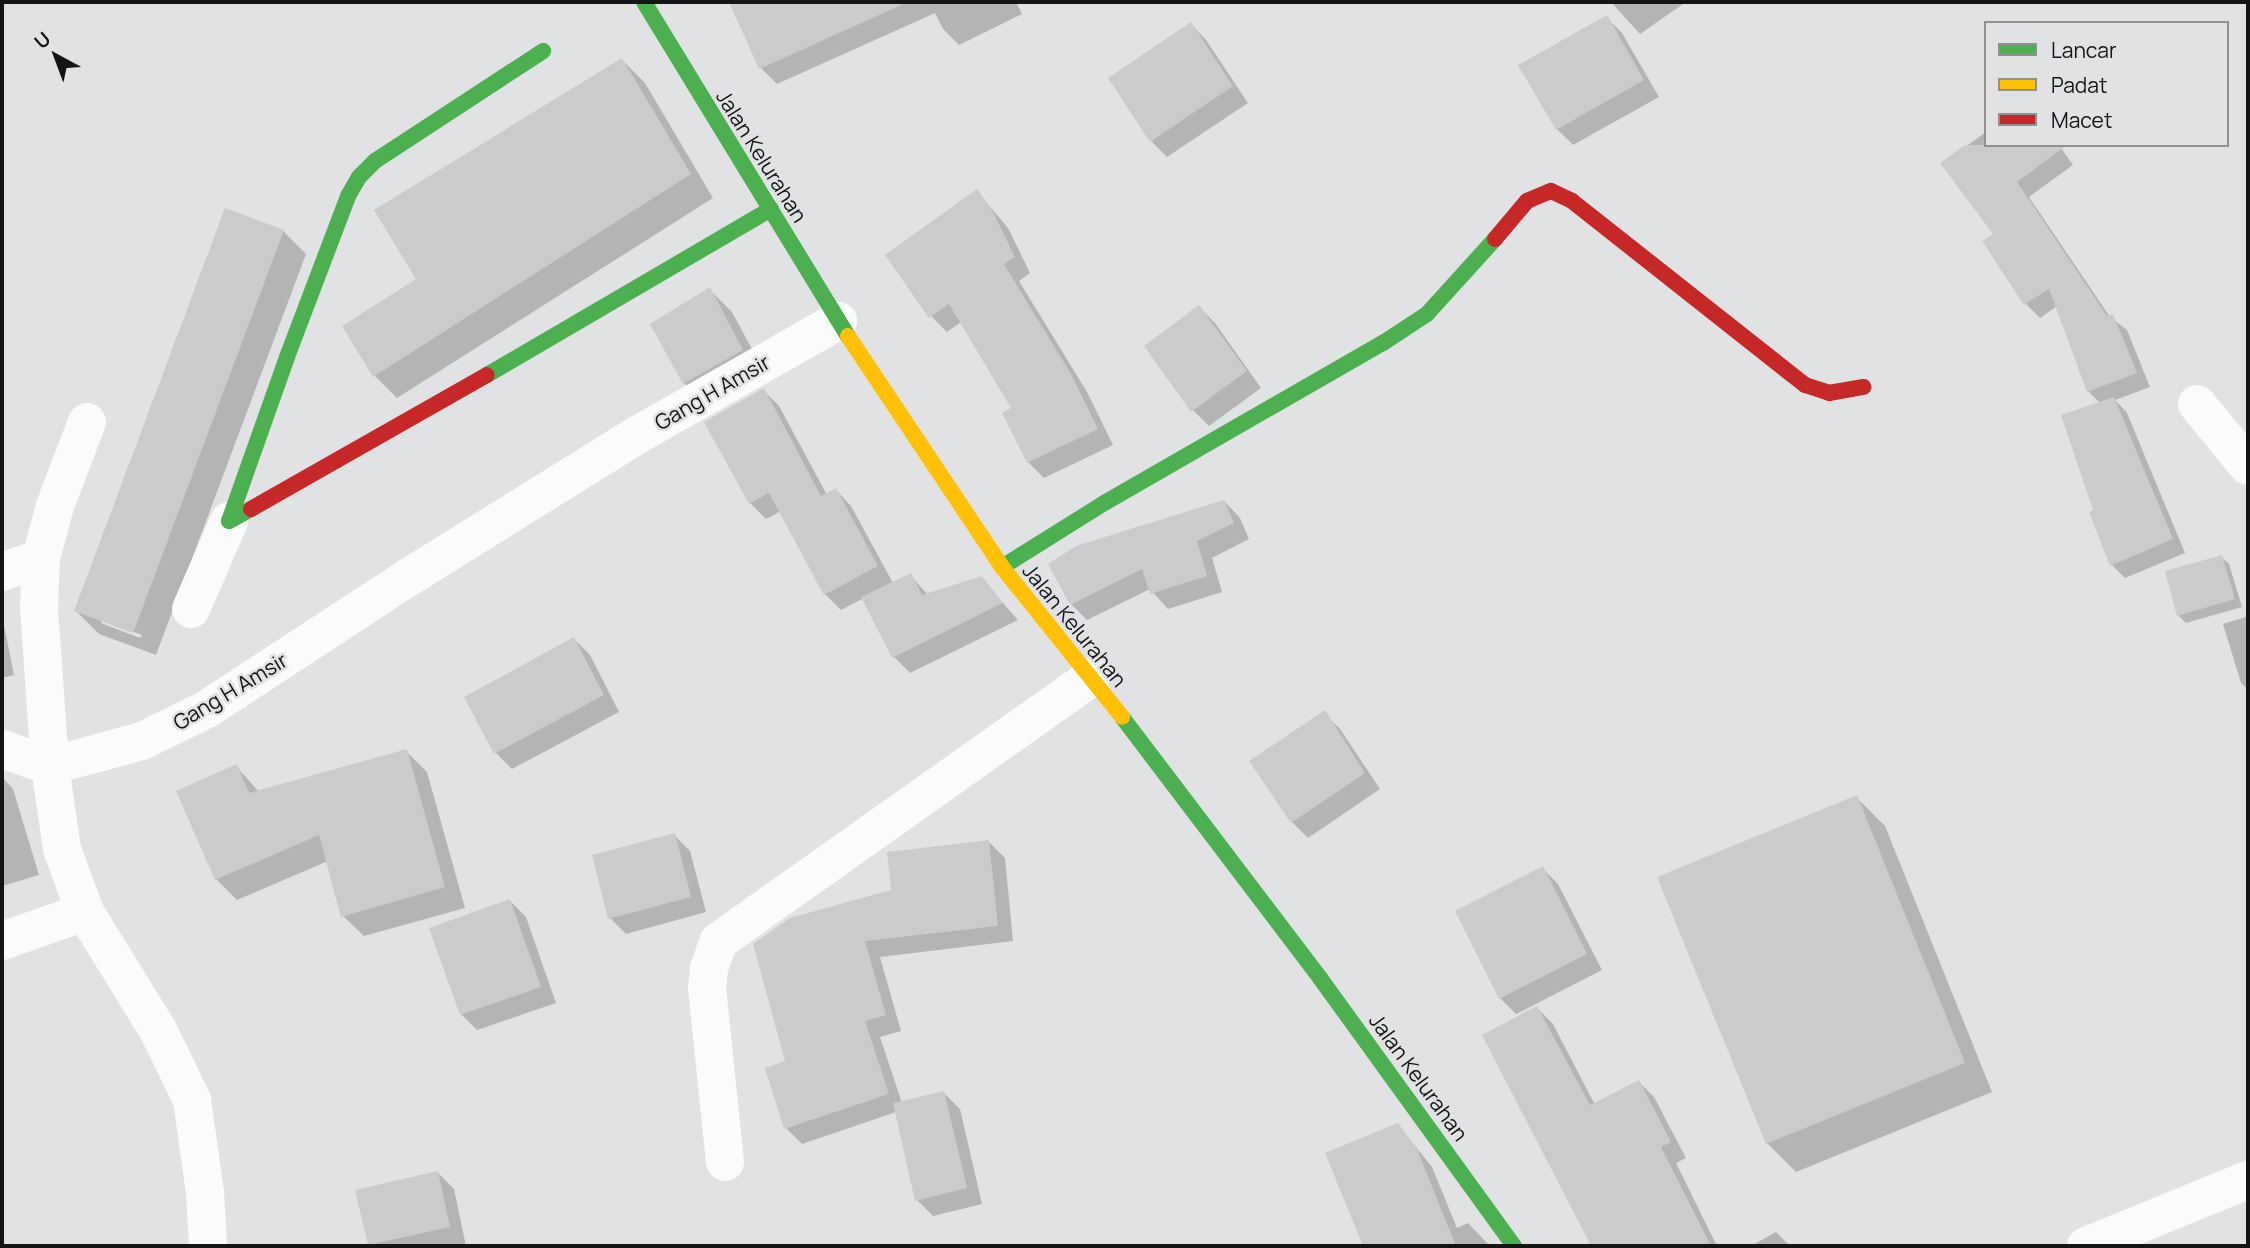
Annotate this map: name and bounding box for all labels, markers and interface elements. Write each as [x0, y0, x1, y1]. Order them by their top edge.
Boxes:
north arrow [21, 21, 91, 91]
legend [1984, 21, 2229, 147]
text: U [29, 26, 56, 54]
text: Lancar [2051, 36, 2117, 64]
text: Padat [2051, 71, 2107, 99]
street label: Jalan Kelurahan [711, 85, 813, 227]
text: Macet [2051, 106, 2112, 134]
street label: Gang H Amsir [650, 349, 774, 435]
street label: Jalan Kelurahan [1018, 558, 1132, 692]
street label: Gang H Amsir [168, 647, 292, 735]
street label: Jalan Kelurahan [1364, 1008, 1474, 1146]

